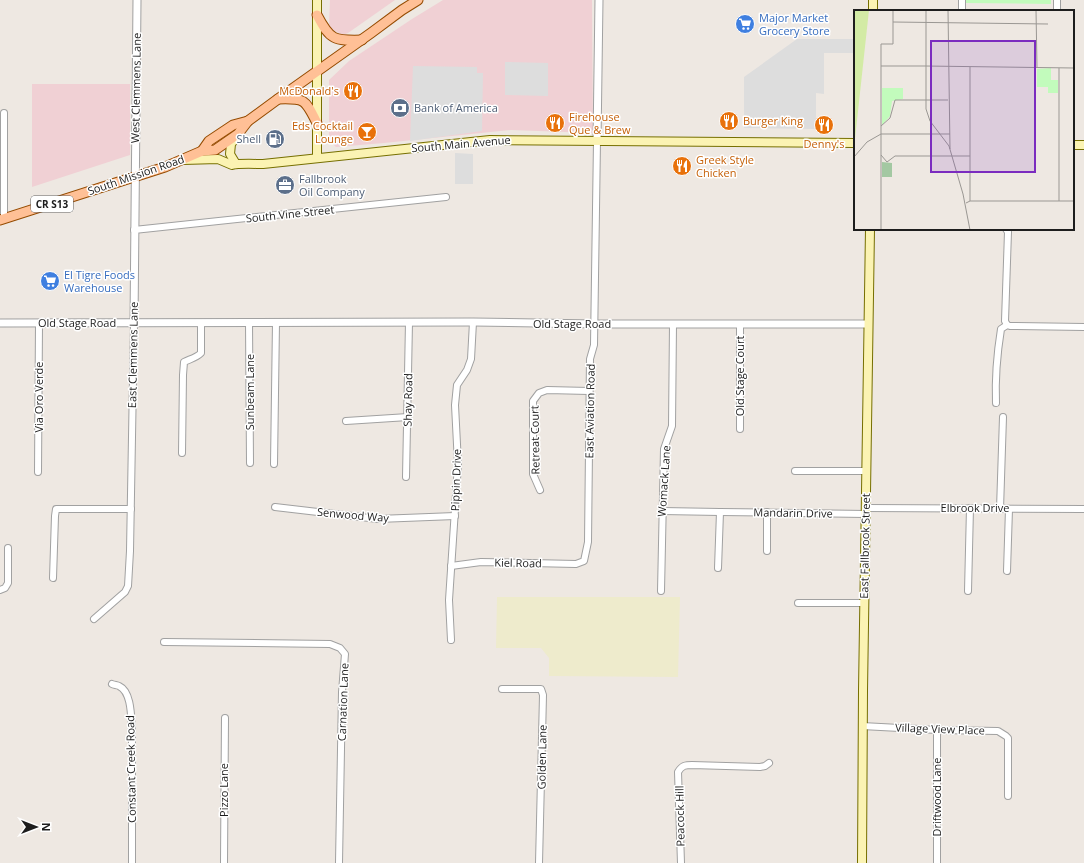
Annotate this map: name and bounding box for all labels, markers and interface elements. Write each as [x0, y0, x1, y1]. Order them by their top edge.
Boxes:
place label: Major Market Grocery Store [759, 10, 830, 38]
inset map [854, 10, 1074, 230]
supermarket icon: Major Market Grocery Store [734, 13, 756, 35]
street label: West Clemmens Lane [127, 33, 144, 143]
restaurant icon: McDonald's [342, 80, 364, 102]
place label: McDonald's [279, 83, 339, 98]
bank icon: Bank of America [389, 97, 411, 119]
place label: Bank of America [414, 100, 498, 115]
place label: Firehouse Que & Brew [569, 109, 631, 137]
restaurant icon: Burger King [718, 110, 740, 132]
restaurant icon: Firehouse Que & Brew [544, 112, 566, 134]
place label: Burger King [743, 113, 803, 128]
restaurant icon: Denny's [813, 114, 835, 136]
place label: Eds Cocktail Lounge [292, 118, 353, 146]
bar icon: Eds Cocktail Lounge [356, 121, 378, 143]
fuel station icon: Shell [264, 128, 286, 150]
place label: Shell [236, 131, 261, 146]
street label: South Main Avenue [411, 132, 511, 155]
place label: Denny's [804, 136, 844, 151]
street label: South Mission Road [85, 151, 186, 198]
place label: Greek Style Chicken [696, 152, 754, 180]
restaurant icon: Greek Style Chicken [671, 155, 693, 177]
place label: Fallbrook Oil Company [299, 171, 365, 199]
office icon: Fallbrook Oil Company [274, 174, 296, 196]
road number: CR S13 [31, 196, 73, 212]
street label: South Vine Street [245, 201, 335, 226]
place label: El Tigre Foods Warehouse [64, 267, 135, 295]
supermarket icon: El Tigre Foods Warehouse [39, 270, 61, 292]
street label: East Clemmens Lane [124, 302, 141, 408]
street label: Old Stage Road [38, 315, 116, 330]
street label: Old Stage Road [533, 316, 611, 331]
street label: Old Stage Court [732, 336, 747, 416]
street label: Sunbeam Lane [242, 354, 257, 430]
street label: Via Oro Verde [31, 362, 46, 432]
street label: East Aviation Road [581, 363, 598, 458]
street label: Shay Road [400, 373, 415, 427]
street label: Retreat Court [526, 405, 543, 475]
street label: Womack Lane [654, 445, 673, 517]
street label: Pippin Drive [447, 449, 464, 511]
street label: East Fallbrook Street [856, 493, 873, 599]
street label: Elbrook Drive [941, 500, 1009, 515]
street label: Senwood Way [316, 504, 390, 525]
street label: Mandarin Drive [753, 504, 833, 521]
street label: Kiel Road [494, 555, 542, 570]
street label: Carnation Lane [334, 663, 351, 741]
street label: Constant Creek Road [122, 715, 139, 823]
street label: Village View Place [895, 719, 985, 738]
street label: Golden Lane [533, 725, 550, 789]
street label: Driftwood Lane [929, 758, 944, 837]
street label: Pizzo Lane [216, 763, 231, 817]
street label: Peacock Hill [671, 785, 688, 847]
north arrow [16, 807, 56, 847]
text: N [39, 823, 54, 831]

